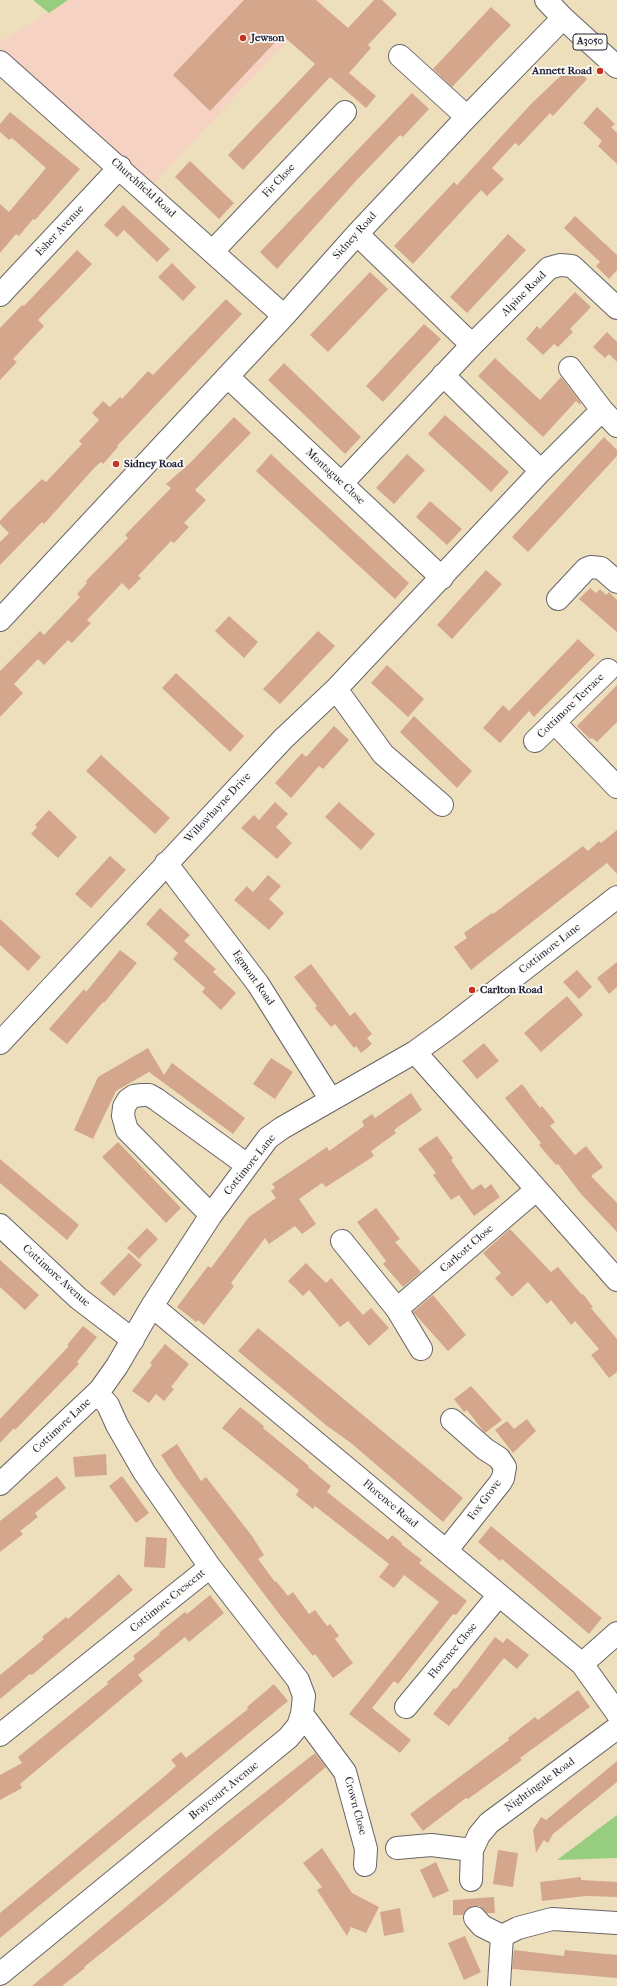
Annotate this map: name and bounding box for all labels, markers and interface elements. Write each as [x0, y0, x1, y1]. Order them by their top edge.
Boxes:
place label: Jewson [251, 31, 284, 45]
marker: Jewson [238, 33, 248, 43]
road number: A3050 [573, 34, 607, 50]
place label: Annett Road [532, 64, 592, 78]
marker: Annett Road [595, 66, 605, 76]
street label: Churchfield Road [108, 155, 178, 221]
street label: Fir Close [260, 161, 298, 201]
street label: Esher Avenue [33, 203, 87, 259]
street label: Sidney Road [330, 210, 380, 262]
street label: Alpine Road [499, 269, 549, 319]
street label: Montague Close [303, 446, 367, 508]
place label: Sidney Road [124, 457, 183, 471]
marker: Sidney Road [111, 459, 121, 469]
street label: Cottimore Terrace [535, 671, 607, 741]
street label: Willowhayne Drive [182, 770, 254, 846]
street label: Cottimore Lane [517, 921, 583, 977]
street label: Egmont Road [229, 948, 277, 1008]
place label: Carlton Road [480, 983, 543, 997]
marker: Carlton Road [467, 985, 477, 995]
street label: Cottimore Lane [221, 1132, 279, 1198]
street label: Carlcott Close [438, 1222, 496, 1276]
street label: Cottimore Avenue [19, 1242, 93, 1310]
street label: Cottimore Lane [30, 1396, 94, 1456]
street label: Florence Road [360, 1477, 420, 1531]
street label: Fox Grove [465, 1477, 505, 1523]
street label: Cottimore Crescent [128, 1567, 208, 1635]
street label: Florence Close [426, 1620, 480, 1682]
street label: Nightingale Road [502, 1755, 578, 1815]
street label: Braycourt Avenue [187, 1759, 261, 1823]
street label: Crown Close [341, 1775, 369, 1837]

